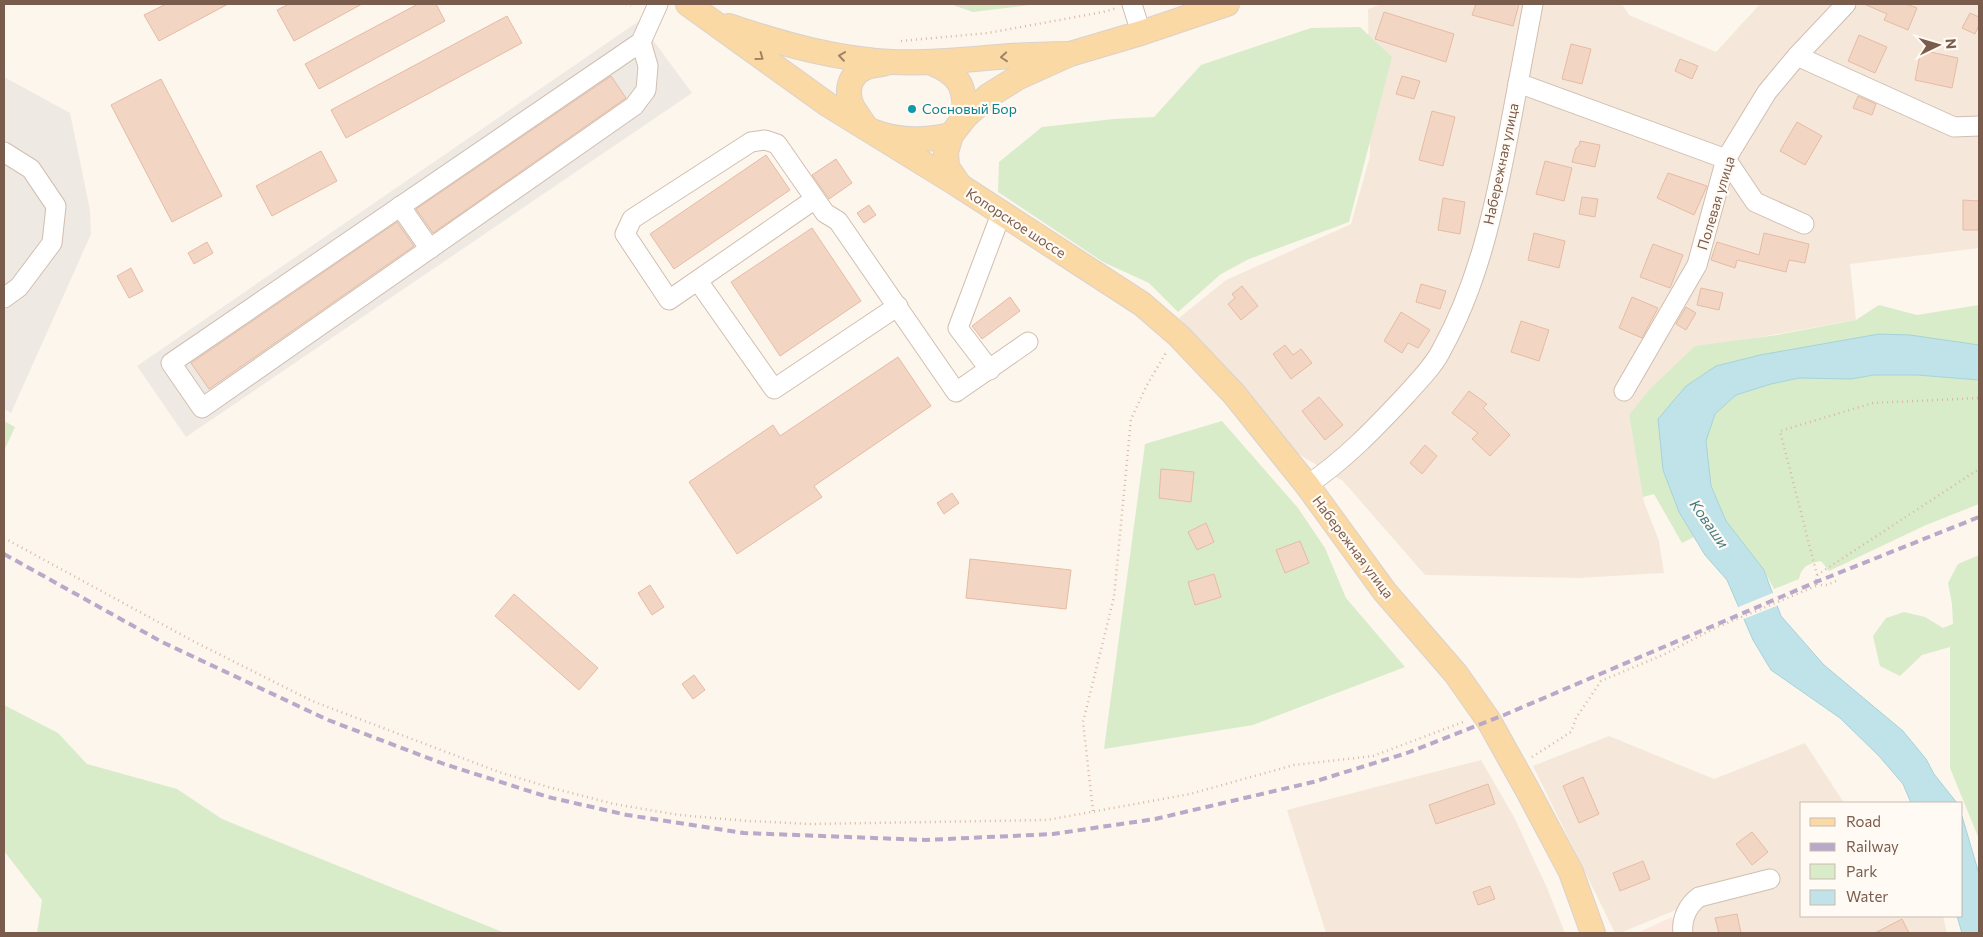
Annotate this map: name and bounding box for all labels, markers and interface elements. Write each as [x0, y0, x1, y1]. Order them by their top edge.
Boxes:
north arrow [1913, 20, 1963, 70]
text: N [1943, 38, 1960, 50]
one-way arrow [754, 51, 763, 59]
one-way arrow [838, 51, 846, 62]
one-way arrow [999, 51, 1007, 62]
place label: Сосновый Бор [922, 100, 1017, 117]
street label: Набережная улица [1479, 102, 1522, 226]
marker: Сосновый Бор [906, 103, 918, 115]
street label: Полевая улица [1693, 154, 1738, 252]
street label: Копорское шоссе [963, 184, 1069, 261]
street label: Набережная улица [1309, 492, 1397, 601]
water label: Коваши [1687, 496, 1733, 551]
legend [1800, 802, 1963, 917]
text: Road [1846, 812, 1881, 830]
text: Railway [1846, 837, 1899, 855]
text: Park [1846, 862, 1877, 880]
text: Water [1846, 887, 1888, 905]

